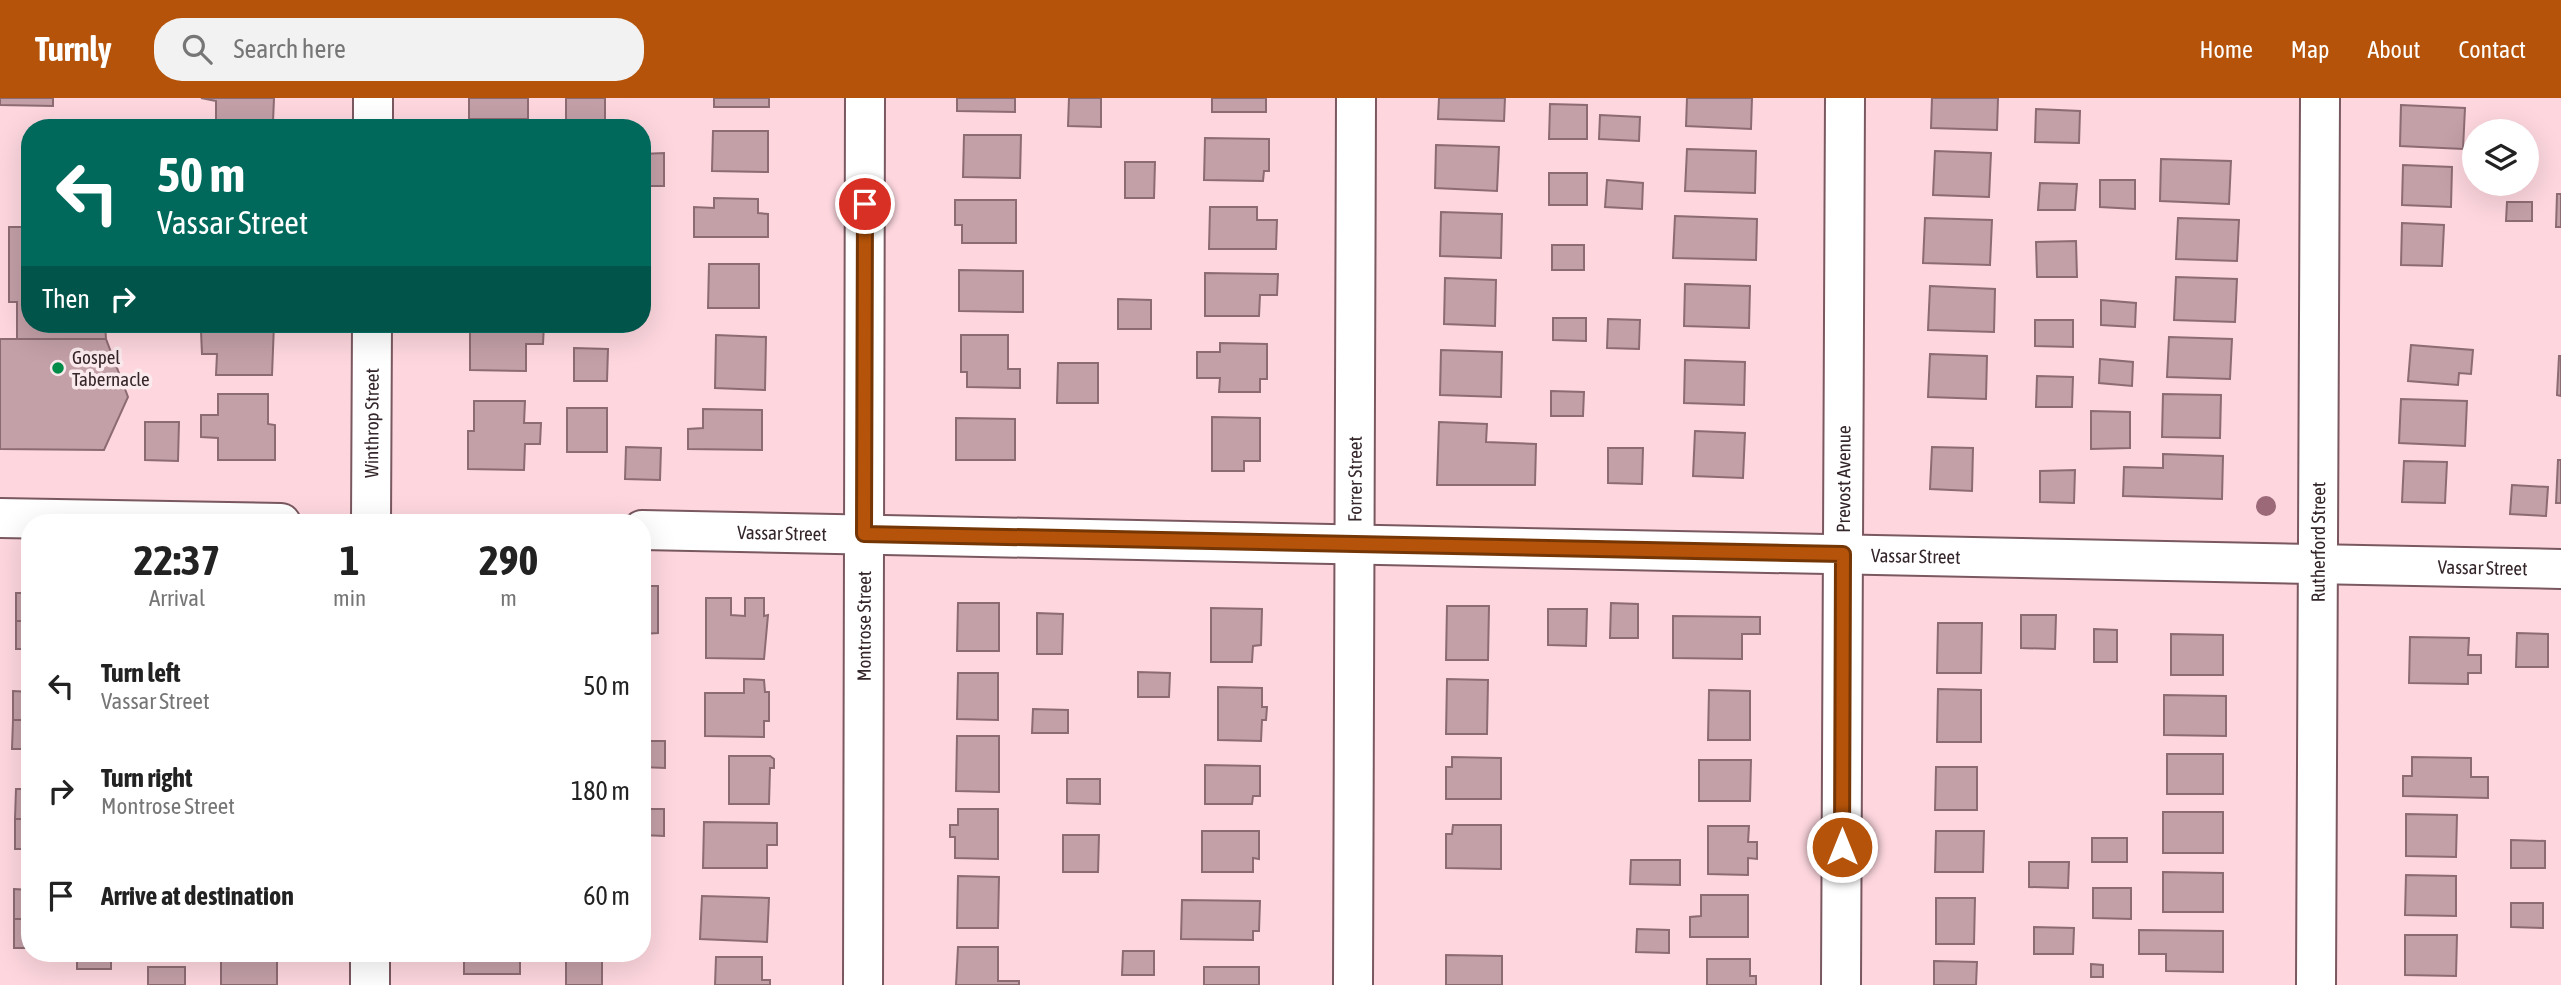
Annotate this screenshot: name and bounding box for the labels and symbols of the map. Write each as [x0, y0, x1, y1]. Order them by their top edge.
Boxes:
pin [835, 174, 895, 234]
place label: Gospel Tabernacle [72, 346, 150, 390]
marker: Gospel Tabernacle [50, 360, 66, 376]
street label: Winthrop Street [360, 368, 383, 478]
street label: Prevost Avenue [1832, 425, 1855, 533]
street label: Forrer Street [1344, 436, 1366, 522]
street label: Rutherford Street [2307, 482, 2329, 602]
street label: Vassar Street [737, 521, 827, 545]
street label: Vassar Street [1871, 544, 1961, 568]
street label: Vassar Street [2437, 555, 2528, 579]
street label: Montrose Street [853, 571, 875, 681]
position arrow [1805, 810, 1879, 884]

